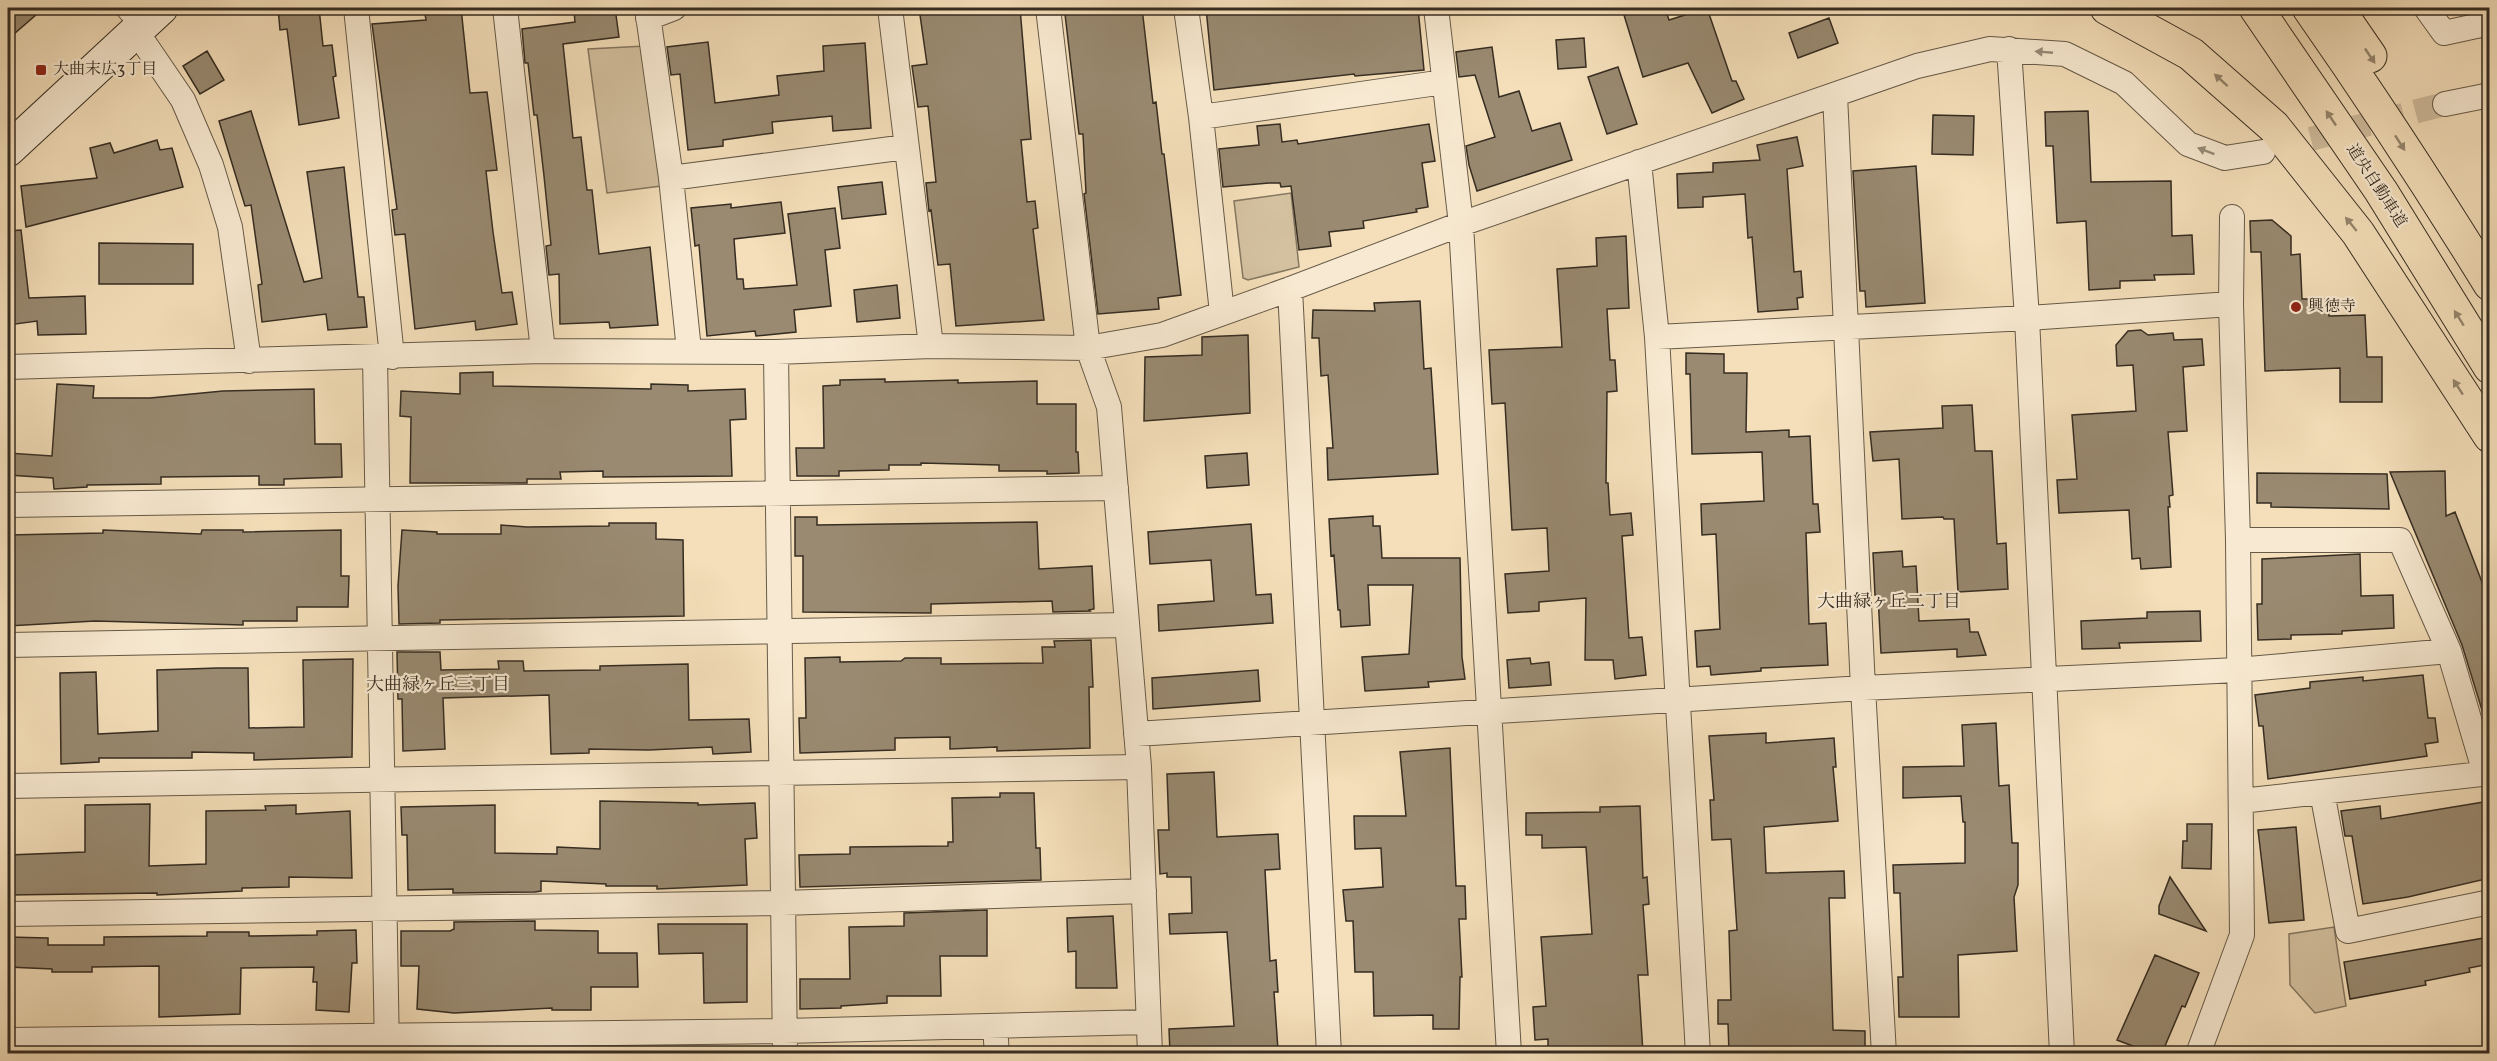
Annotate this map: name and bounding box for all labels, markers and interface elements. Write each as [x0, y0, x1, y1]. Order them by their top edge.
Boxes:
one-way arrow [2034, 47, 2053, 57]
one-way arrow [2364, 48, 2375, 64]
place label: 大曲末広3丁目 [53, 59, 157, 81]
marker: 大曲末広3丁目 [34, 63, 48, 77]
one-way arrow [2213, 73, 2228, 87]
one-way arrow [2326, 110, 2337, 126]
one-way arrow [2395, 134, 2406, 151]
street label: 道央自動車道 [2341, 140, 2411, 232]
one-way arrow [2197, 146, 2215, 155]
one-way arrow [2344, 216, 2357, 232]
place label: 興徳寺 [2308, 296, 2356, 318]
marker: 興徳寺 [2289, 300, 2303, 314]
one-way arrow [2453, 310, 2464, 326]
one-way arrow [2452, 379, 2463, 395]
district label: 大曲緑ヶ丘二丁目 [1817, 590, 1961, 615]
district label: 大曲緑ヶ丘三丁目 [366, 673, 510, 698]

